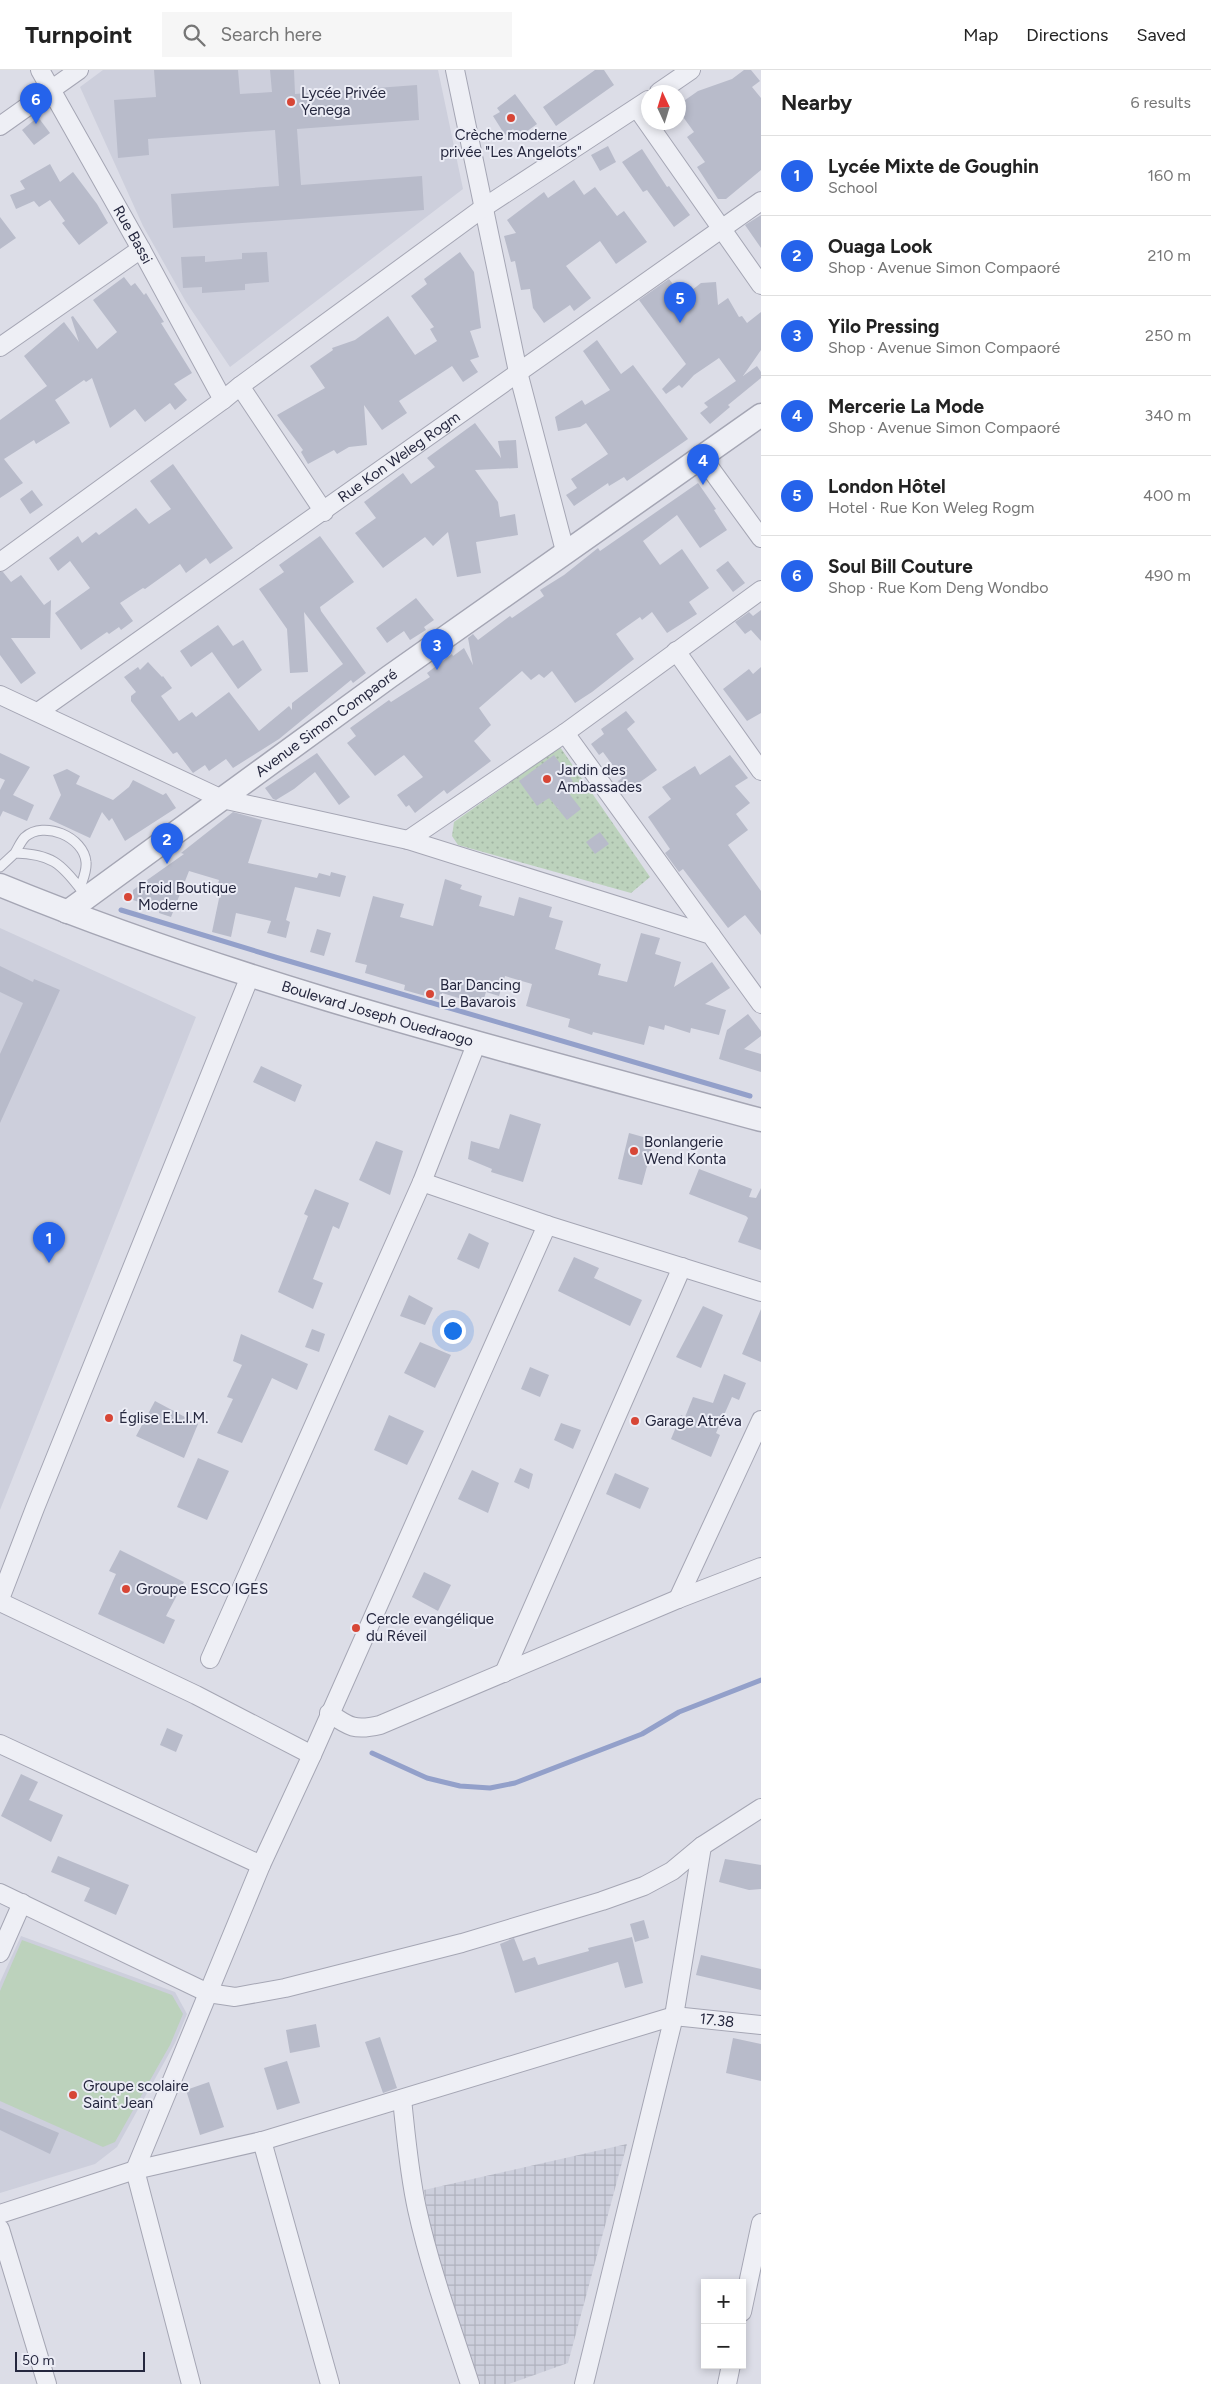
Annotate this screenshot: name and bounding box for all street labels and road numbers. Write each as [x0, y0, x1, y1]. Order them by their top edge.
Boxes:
street label: Rue Bassi [109, 202, 156, 267]
street label: Rue Kon Weleg Rogm [334, 408, 463, 506]
street label: Avenue Simon Compaoré [252, 665, 401, 781]
street label: Boulevard Joseph Ouedraogo [279, 977, 476, 1050]
street label: 17.38 [699, 2010, 735, 2031]

